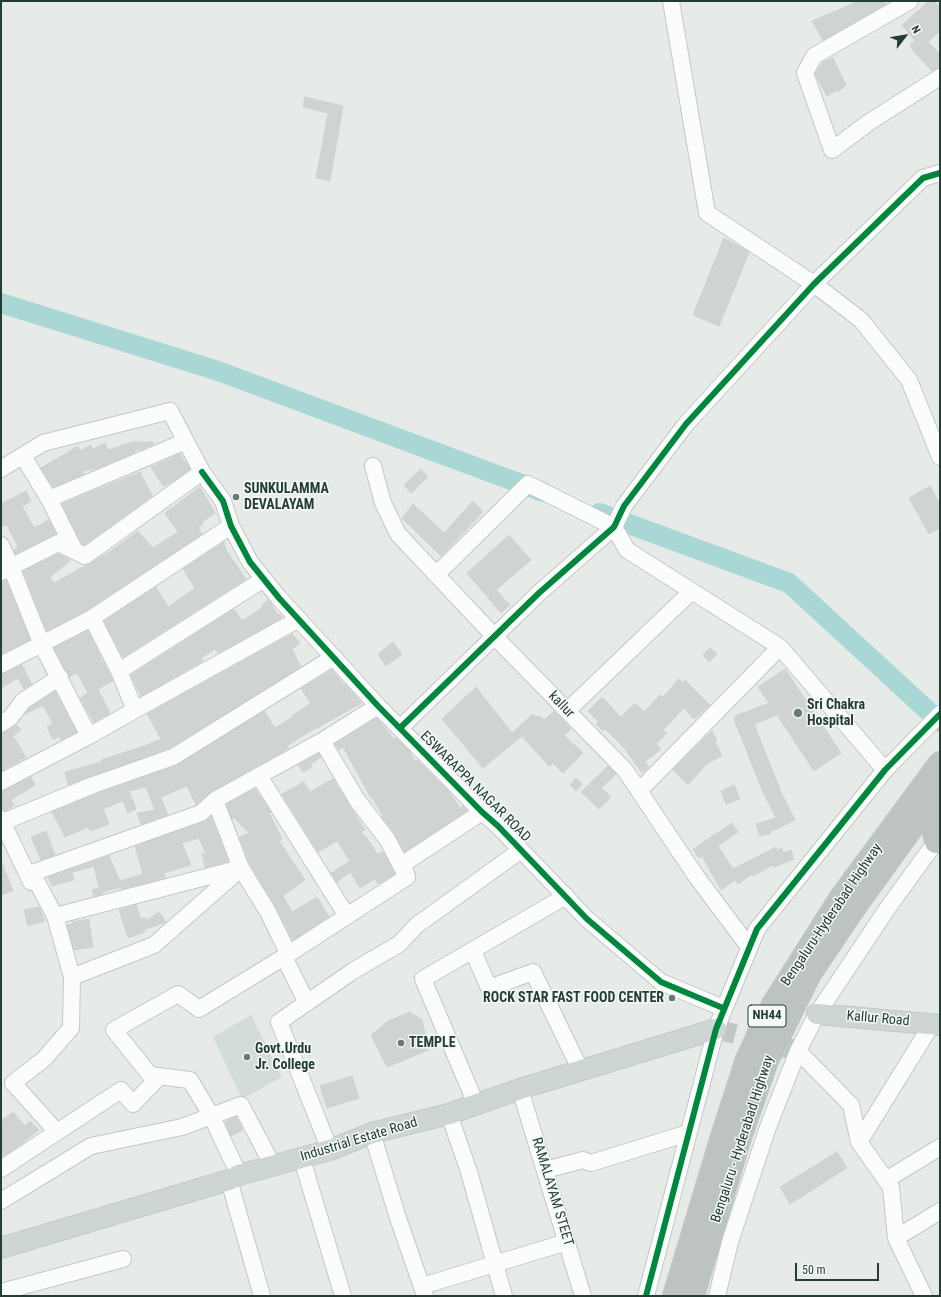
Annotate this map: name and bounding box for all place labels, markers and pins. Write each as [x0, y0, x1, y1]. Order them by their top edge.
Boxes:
place label: SUNKULAMMA DEVALAYAM [244, 481, 329, 514]
marker: SUNKULAMMA DEVALAYAM [231, 492, 241, 502]
place label: Sri Chakra Hospital [807, 697, 865, 730]
marker: Sri Chakra Hospital [792, 707, 804, 719]
place label: ROCK STAR FAST FOOD CENTER [483, 990, 664, 1006]
marker: ROCK STAR FAST FOOD CENTER [667, 993, 677, 1003]
place label: TEMPLE [409, 1035, 456, 1051]
marker: TEMPLE [396, 1038, 406, 1048]
place label: Govt.Urdu Jr. College [255, 1041, 315, 1074]
marker: Govt.Urdu Jr. College [242, 1052, 252, 1062]

